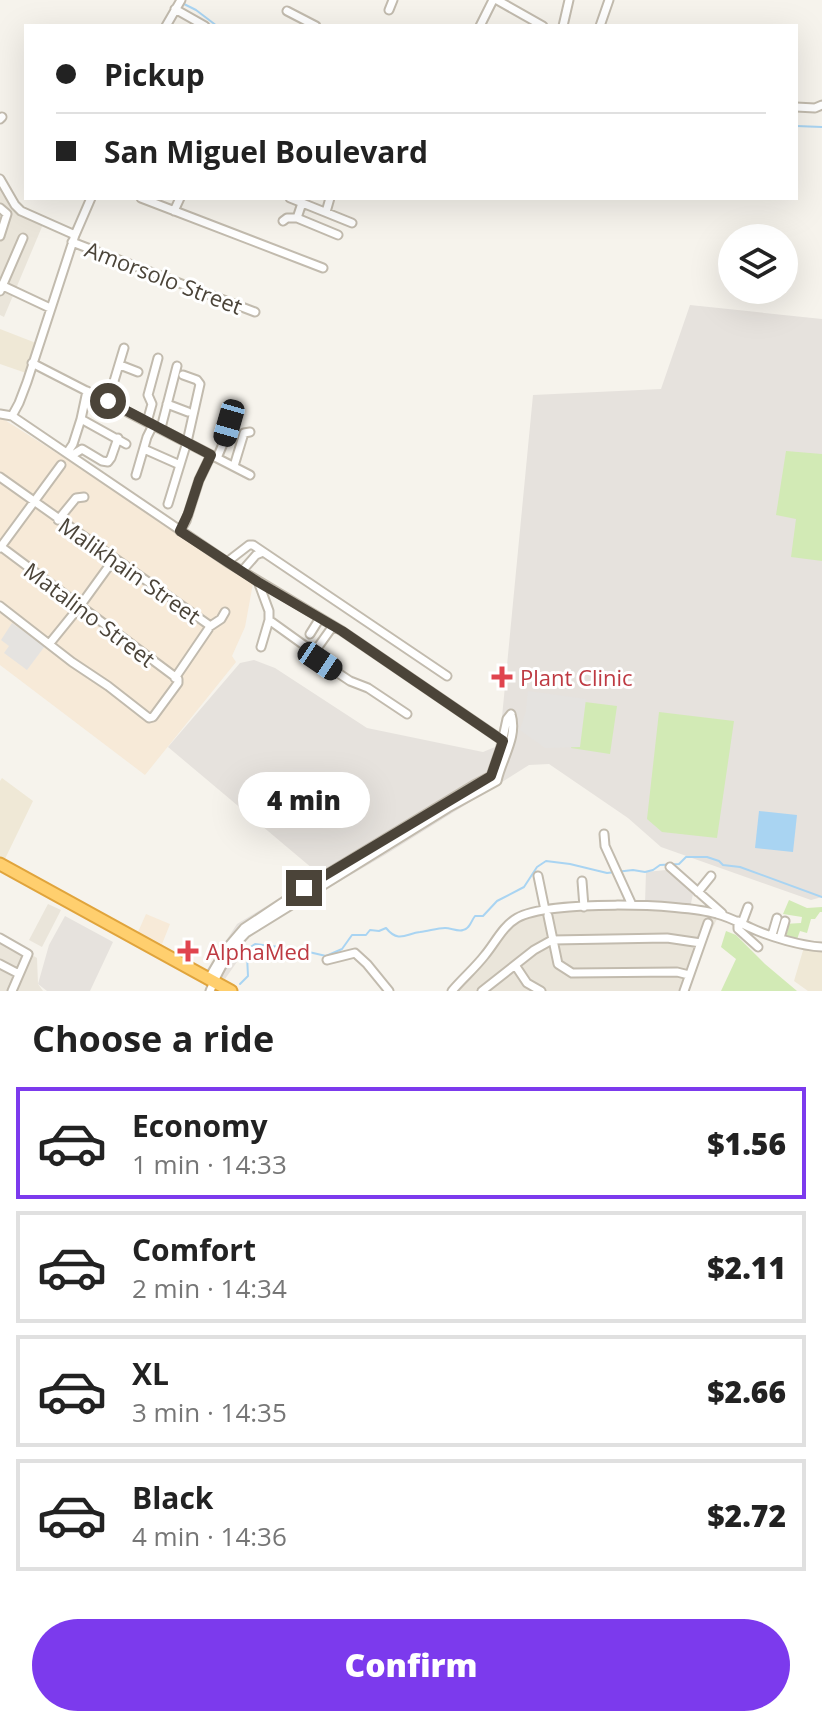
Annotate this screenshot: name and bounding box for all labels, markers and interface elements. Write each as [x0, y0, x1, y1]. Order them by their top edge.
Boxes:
text: Pickup [104, 54, 205, 95]
text: San Miguel Boulevard [104, 131, 428, 172]
map controls [718, 224, 798, 304]
button: layers [718, 224, 798, 304]
street label: Amorsolo Street [81, 233, 247, 321]
route start [90, 383, 126, 419]
car [211, 397, 247, 449]
street label: Malikhain Street [53, 510, 207, 630]
street label: Matalino Street [18, 555, 162, 673]
car [293, 638, 347, 684]
place label: Plant Clinic [520, 662, 633, 692]
marker: Plant Clinic [491, 666, 513, 688]
callout: 4 min [238, 772, 370, 828]
text: 4 min [267, 782, 341, 818]
route end [286, 870, 322, 906]
place label: AlphaMed [206, 936, 310, 966]
marker: AlphaMed [177, 940, 199, 962]
text: Choose a ride [32, 1014, 274, 1063]
text: Economy [132, 1105, 268, 1146]
icon: car [36, 1107, 108, 1179]
text: $1.56 [707, 1123, 786, 1164]
text: 1 min · 14:33 [132, 1146, 287, 1182]
text: Comfort [132, 1229, 256, 1270]
icon: car [36, 1231, 108, 1303]
text: $2.11 [707, 1247, 786, 1288]
text: 2 min · 14:34 [132, 1270, 287, 1306]
text: XL [132, 1353, 169, 1394]
icon: car [36, 1355, 108, 1427]
text: $2.66 [707, 1371, 786, 1412]
text: 3 min · 14:35 [132, 1394, 287, 1430]
text: Black [132, 1477, 213, 1518]
icon: car [36, 1479, 108, 1551]
text: $2.72 [707, 1495, 786, 1536]
text: 4 min · 14:36 [132, 1518, 287, 1554]
button: Confirm [32, 1619, 790, 1711]

